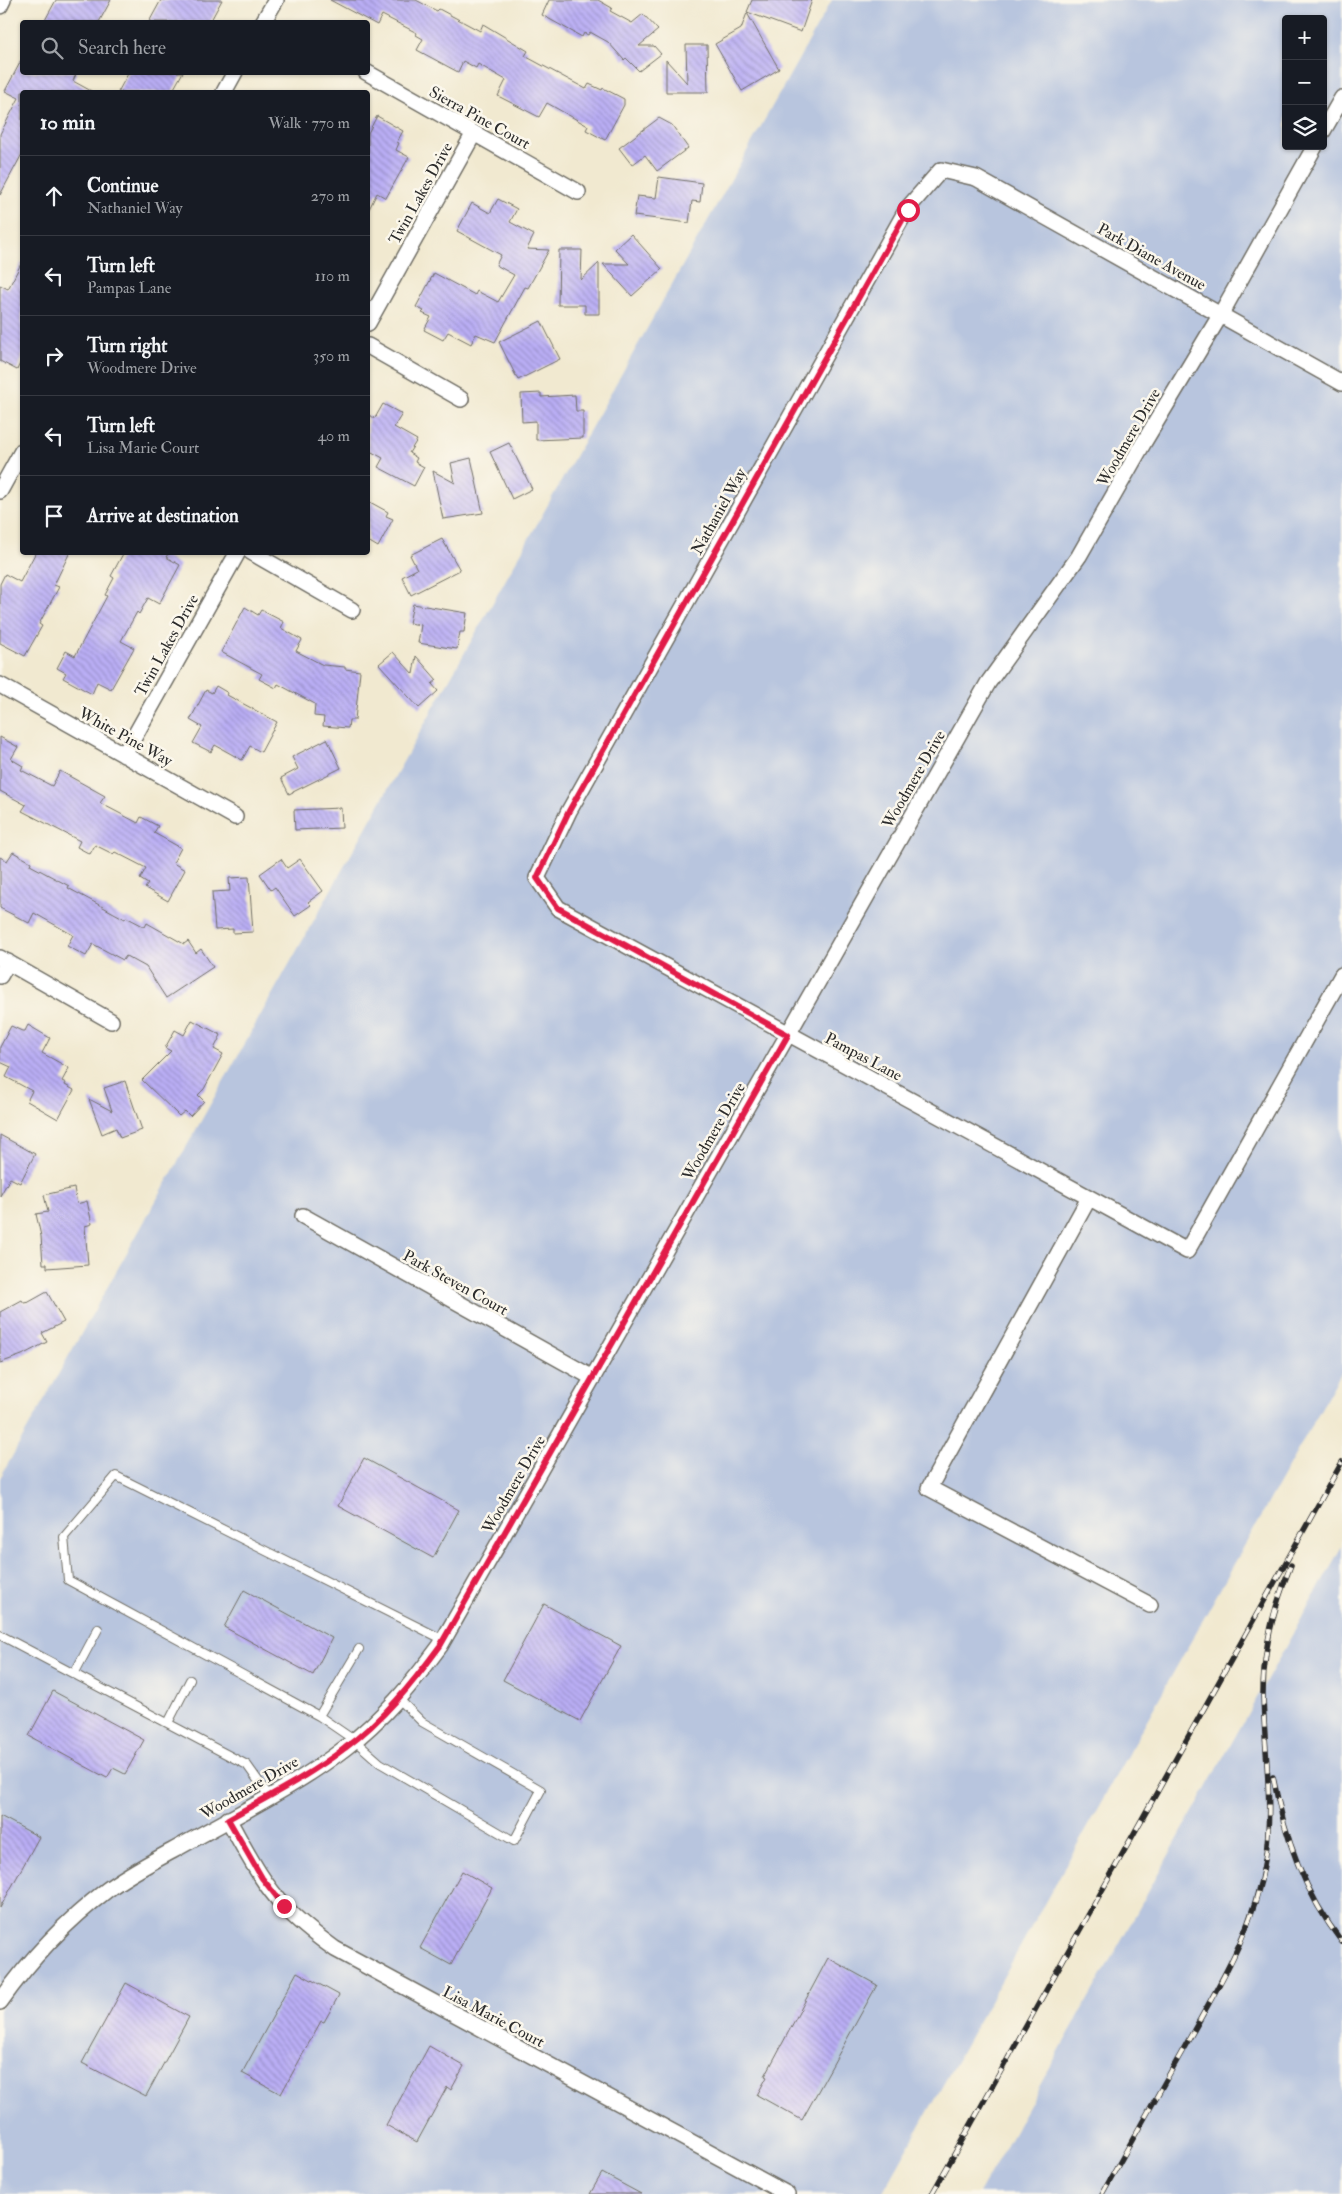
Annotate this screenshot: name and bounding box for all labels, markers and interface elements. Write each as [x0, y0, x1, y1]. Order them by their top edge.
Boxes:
map controls [1282, 15, 1327, 150]
button: + [1282, 15, 1327, 60]
search box [20, 20, 370, 75]
icon: search [38, 34, 66, 62]
text: Search here [78, 36, 166, 60]
button: − [1282, 60, 1327, 105]
street label: Sierra Pine Court [426, 82, 533, 154]
button: layers [1282, 105, 1327, 150]
text: 10 min [40, 109, 95, 136]
text: Walk · 770 m [268, 113, 350, 133]
street label: Twin Lakes Drive [385, 139, 457, 248]
text: Continue [87, 174, 158, 198]
icon: ahead [40, 182, 68, 210]
text: 270 m [311, 186, 350, 206]
text: Nathaniel Way [87, 198, 183, 218]
route start [897, 199, 920, 222]
street label: Park Diane Avenue [1094, 219, 1210, 295]
text: Turn left [87, 254, 155, 278]
icon: left [40, 262, 68, 290]
text: 110 m [315, 266, 350, 286]
text: Pampas Lane [87, 278, 172, 298]
text: Turn right [87, 334, 167, 358]
icon: right [40, 342, 68, 370]
text: 350 m [313, 346, 350, 366]
text: Woodmere Drive [87, 358, 197, 378]
street label: Woodmere Drive [1092, 385, 1165, 491]
text: Turn left [87, 414, 155, 438]
icon: left [40, 422, 68, 450]
text: 40 m [317, 426, 350, 446]
text: Lisa Marie Court [87, 438, 199, 458]
street label: Nathaniel Way [687, 464, 751, 558]
icon: arrive [40, 502, 68, 530]
text: Arrive at destination [87, 504, 239, 528]
street label: Twin Lakes Drive [131, 591, 203, 700]
street label: White Pine Way [74, 702, 177, 771]
street label: Woodmere Drive [877, 727, 950, 833]
street label: Pampas Lane [821, 1028, 906, 1087]
street label: Woodmere Drive [677, 1079, 750, 1185]
street label: Park Steven Court [399, 1246, 512, 1320]
street label: Woodmere Drive [477, 1432, 550, 1538]
street label: Woodmere Drive [196, 1752, 302, 1824]
route end [273, 1895, 296, 1918]
street label: Lisa Marie Court [439, 1982, 548, 2052]

